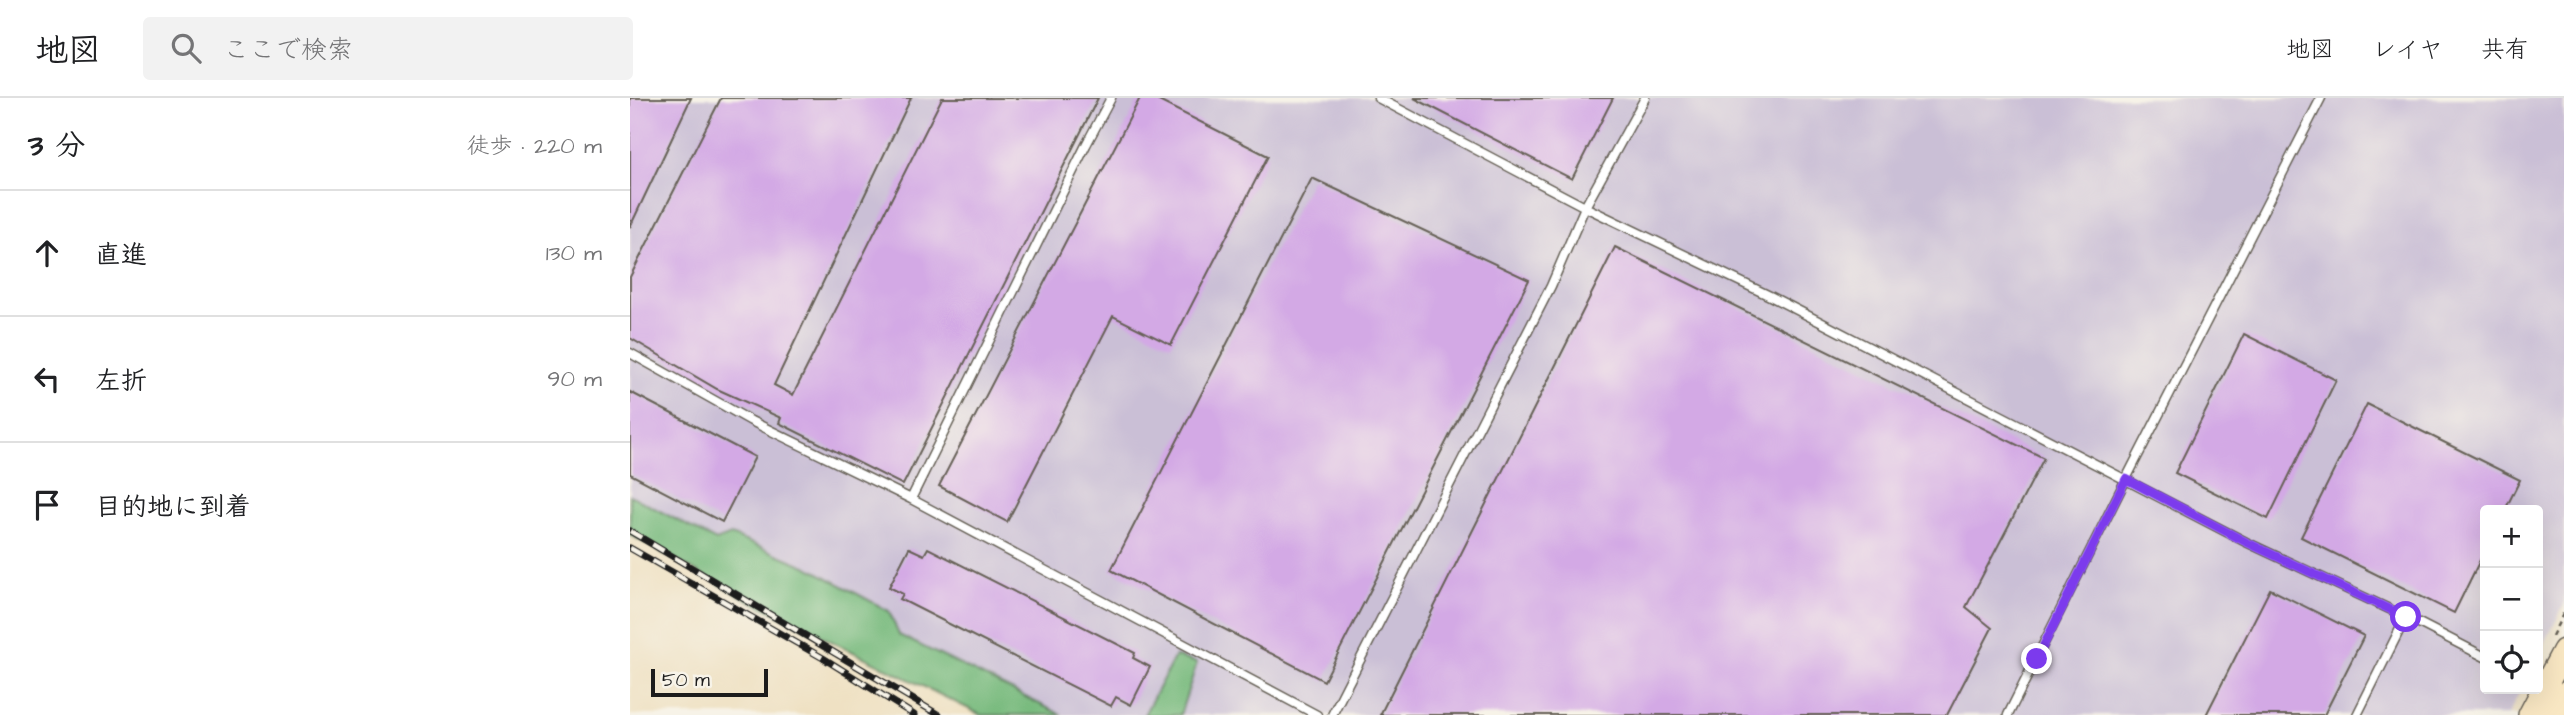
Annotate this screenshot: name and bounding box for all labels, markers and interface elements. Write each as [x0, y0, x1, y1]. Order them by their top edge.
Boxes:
search box [143, 17, 633, 80]
text: 地図 [35, 28, 101, 74]
icon: search [167, 29, 205, 67]
text: ここで検索 [223, 32, 353, 68]
text: 地図 [2286, 33, 2334, 67]
text: レイヤ [2372, 33, 2443, 67]
text: 共有 [2481, 33, 2529, 67]
text: 3 分 [28, 125, 85, 167]
text: 徒歩 · 220 m [466, 130, 602, 162]
icon: ahead [28, 234, 66, 272]
text: 直進 [95, 237, 147, 273]
text: 130 m [546, 237, 602, 269]
icon: left [28, 360, 66, 398]
text: 左折 [95, 363, 147, 399]
text: 90 m [547, 363, 602, 395]
icon: arrive [28, 486, 66, 524]
text: 目的地に到着 [95, 489, 251, 525]
map controls [2480, 505, 2543, 694]
button: + [2480, 505, 2543, 568]
button: − [2480, 568, 2543, 631]
route start [2390, 601, 2421, 632]
button: locate [2480, 631, 2543, 694]
route end [2021, 643, 2052, 674]
scale bar [651, 666, 768, 698]
text: 50 m [662, 667, 710, 694]

